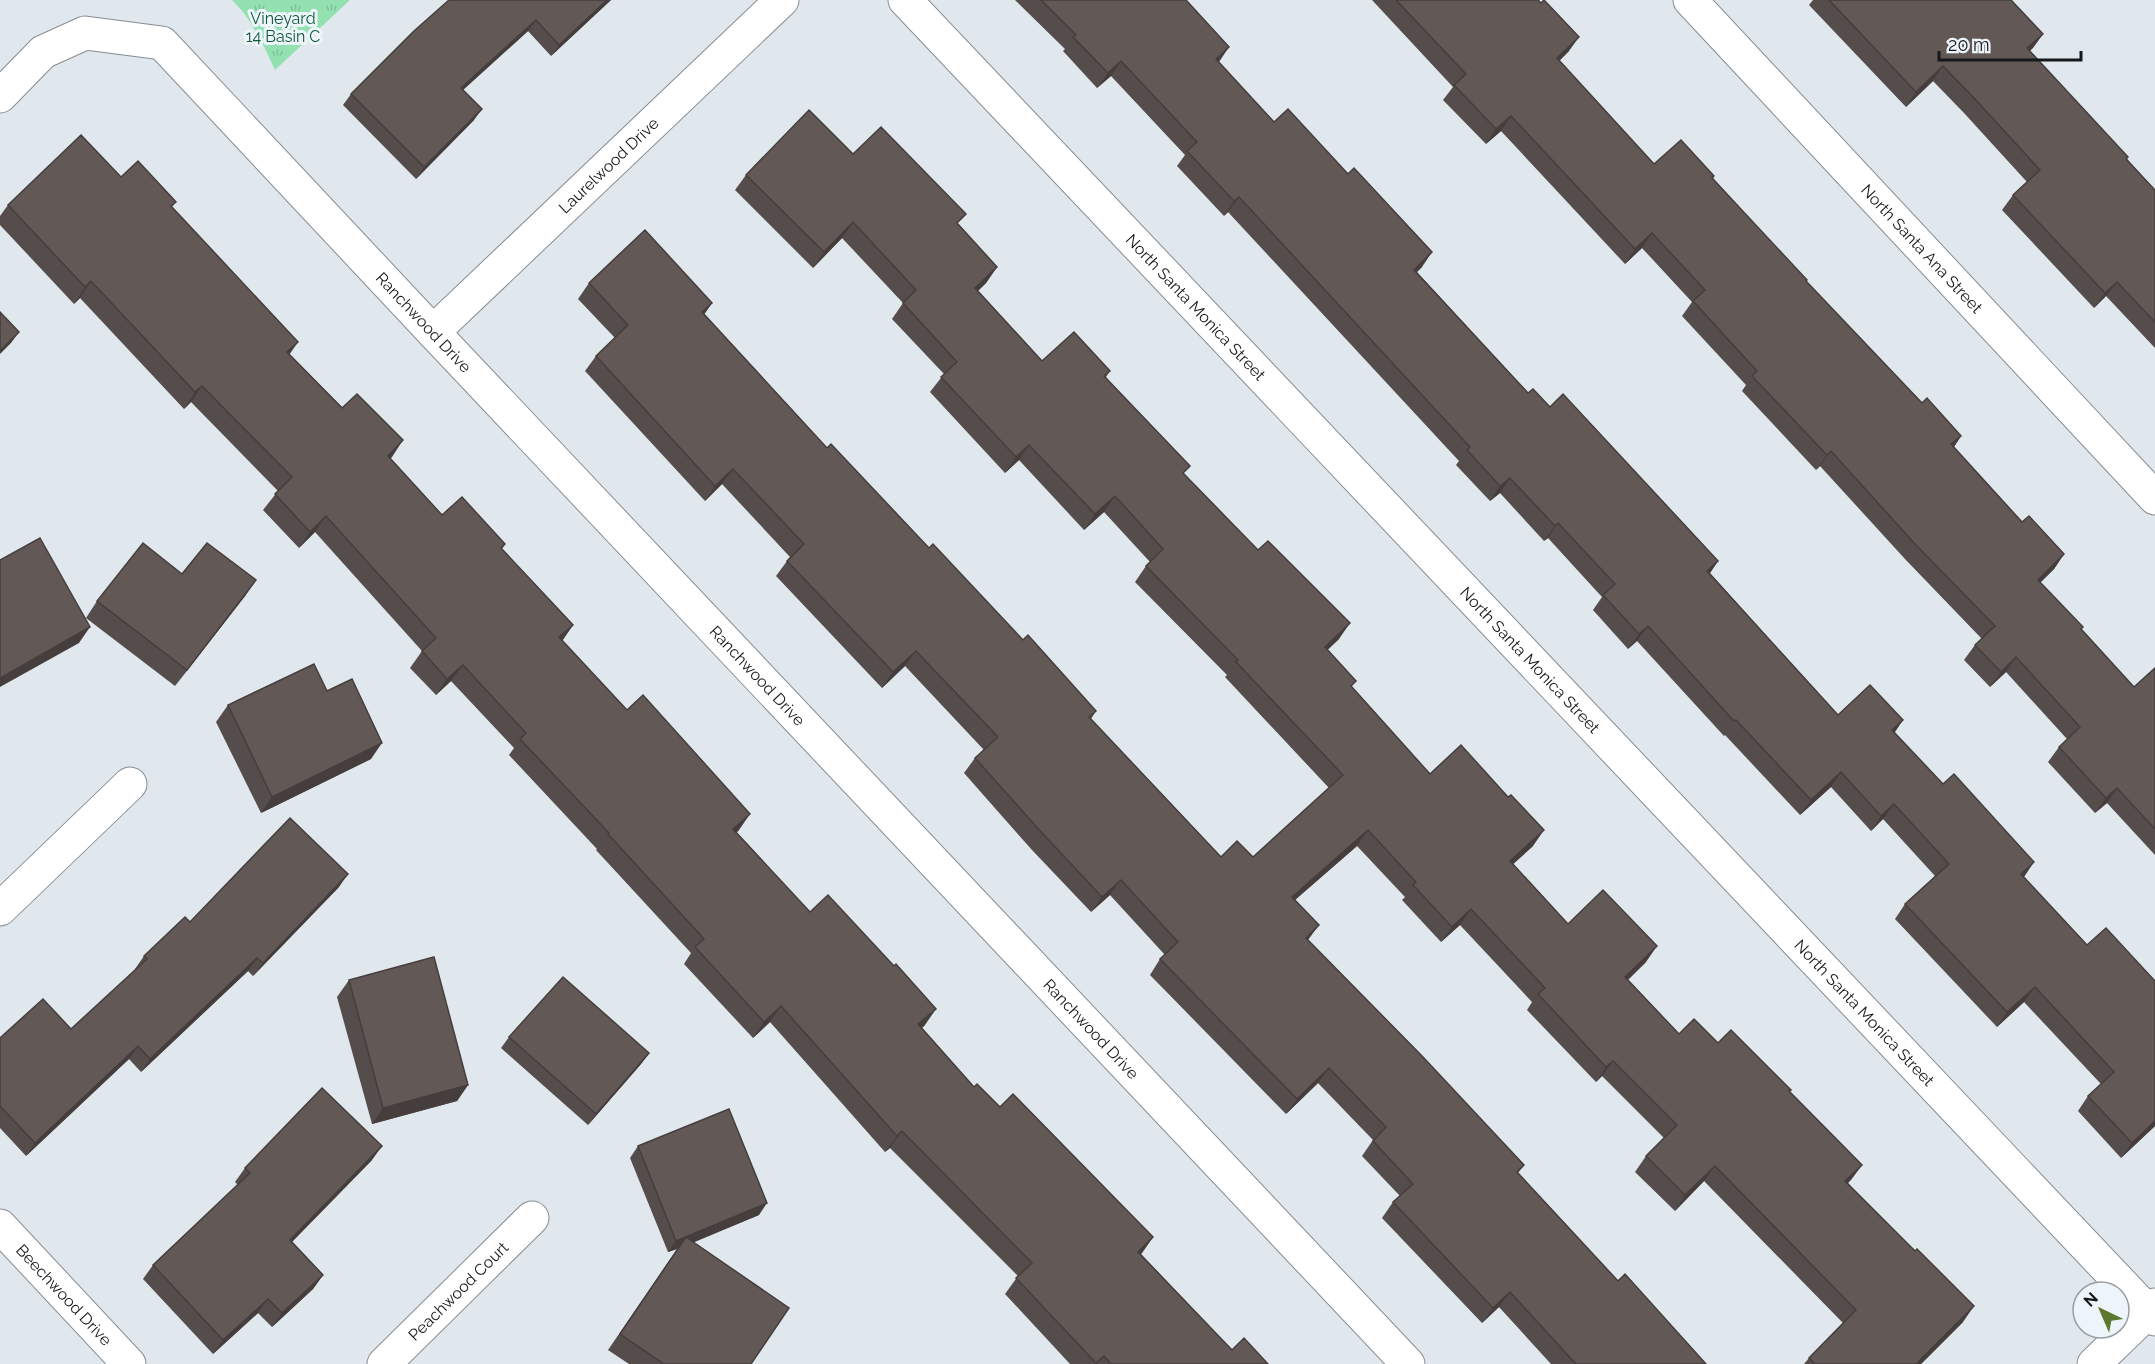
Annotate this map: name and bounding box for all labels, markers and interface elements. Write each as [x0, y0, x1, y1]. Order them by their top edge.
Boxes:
park label: Vineyard 14 Basin C [246, 9, 320, 46]
scale bar [1939, 24, 2082, 62]
text: 20 m [1948, 34, 1990, 55]
street label: Laurelwood Drive [555, 114, 663, 217]
street label: North Santa Ana Street [1857, 181, 1987, 318]
street label: North Santa Monica Street [1122, 230, 1270, 385]
street label: Ranchwood Drive [372, 268, 475, 376]
street label: North Santa Monica Street [1456, 583, 1604, 738]
street label: Ranchwood Drive [705, 622, 809, 730]
street label: North Santa Monica Street [1790, 936, 1938, 1090]
street label: Ranchwood Drive [1039, 975, 1143, 1083]
street label: Peachwood Court [404, 1238, 513, 1345]
street label: Beechwood Drive [12, 1241, 116, 1350]
north arrow [2071, 1280, 2131, 1340]
text: N [2080, 1288, 2102, 1311]

